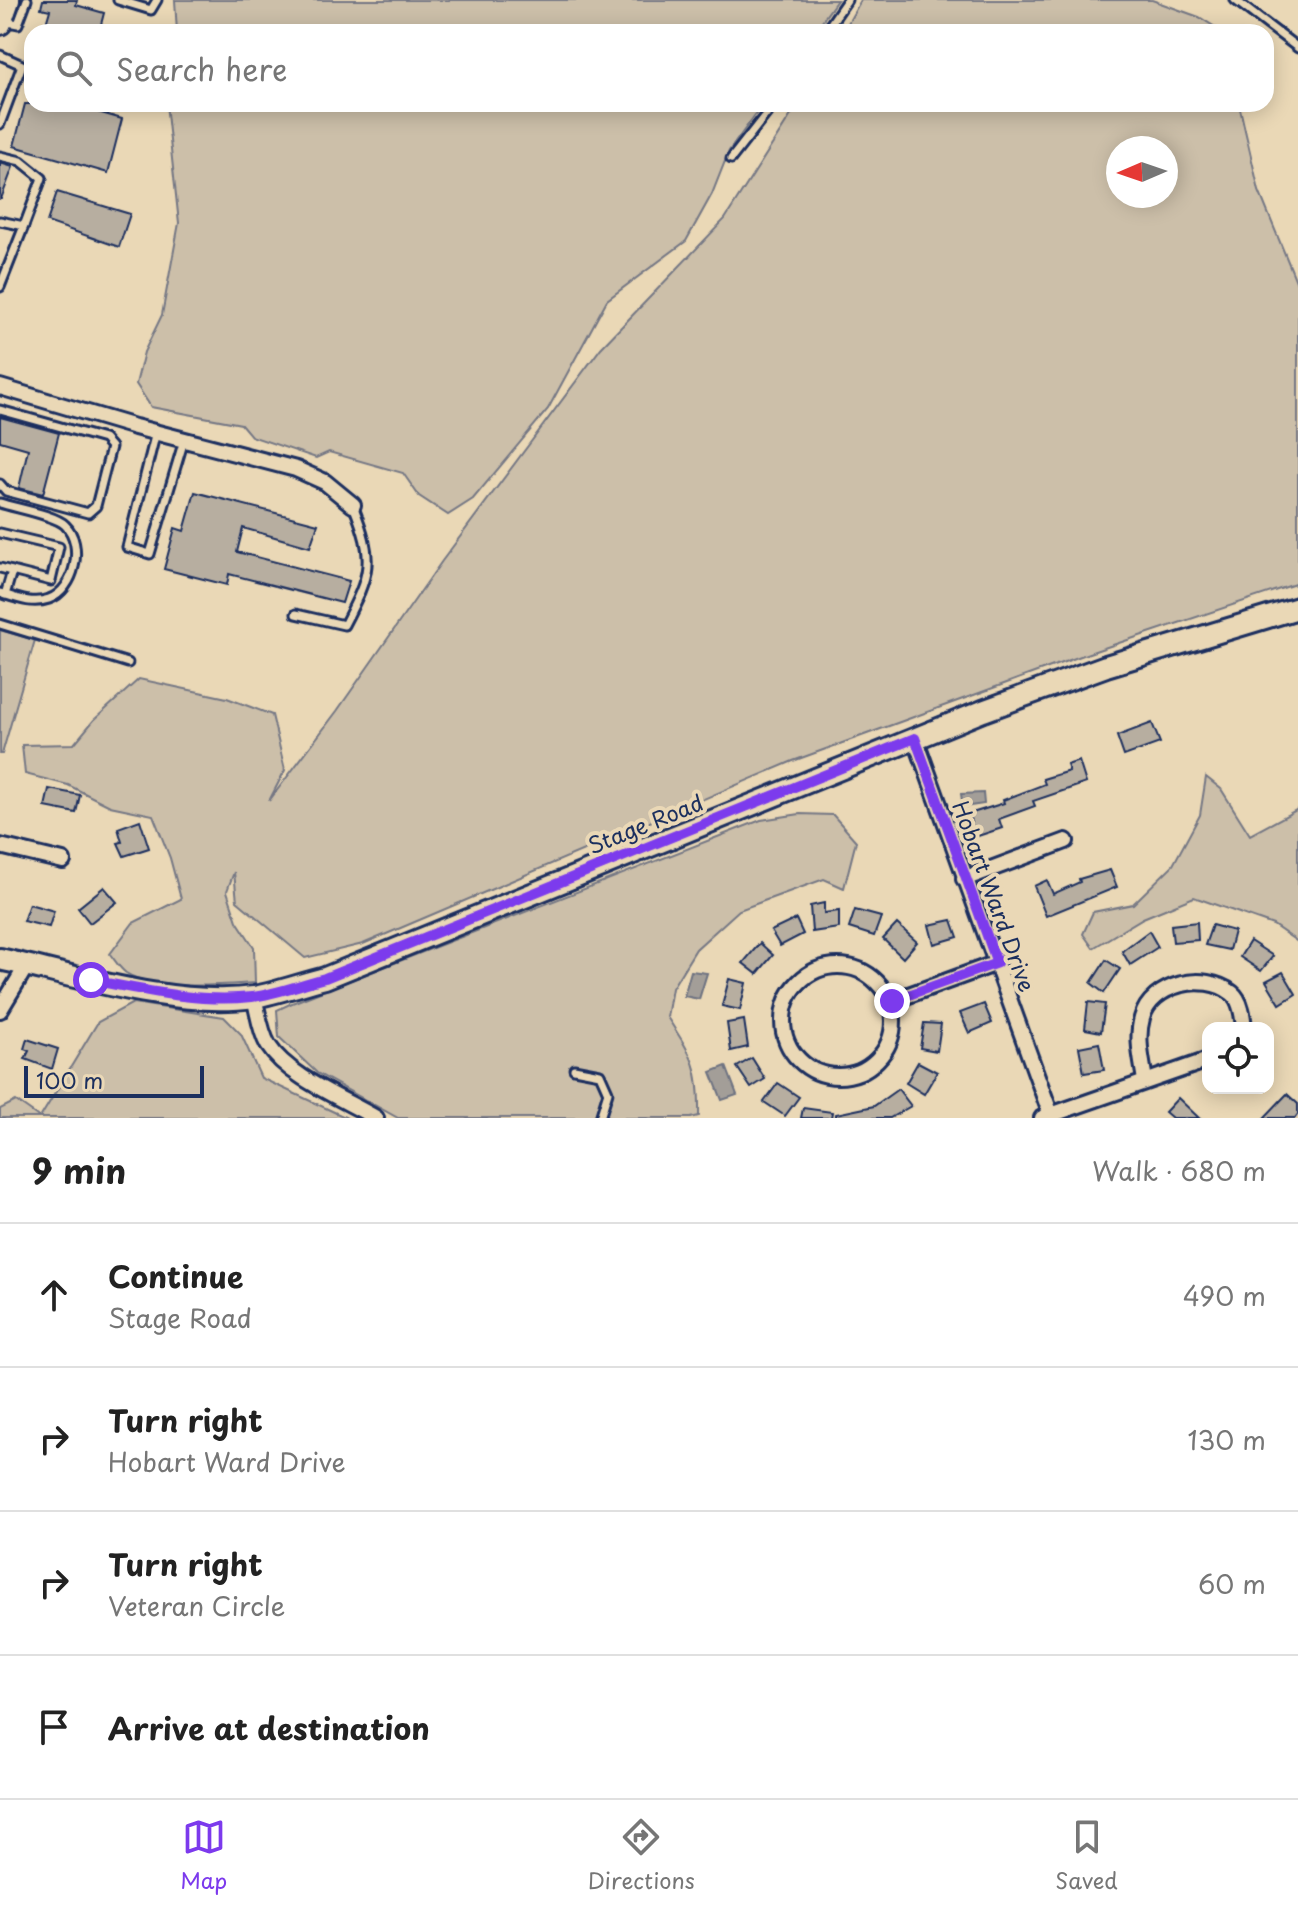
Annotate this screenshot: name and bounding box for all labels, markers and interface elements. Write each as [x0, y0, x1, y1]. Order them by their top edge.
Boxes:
search box [24, 24, 1274, 112]
icon: search [52, 46, 96, 90]
text: Search here [116, 46, 288, 91]
north arrow [1106, 136, 1178, 208]
street label: Stage Road [582, 785, 708, 861]
street label: Hobart Ward Drive [945, 796, 1045, 996]
route start [73, 962, 109, 998]
route end [874, 983, 910, 1019]
map controls [1202, 1022, 1274, 1094]
button: locate [1202, 1022, 1274, 1094]
scale bar [24, 1062, 204, 1098]
text: 100 m [36, 1063, 103, 1096]
text: 9 min [32, 1144, 126, 1196]
text: Walk · 680 m [1092, 1151, 1266, 1190]
text: Continue [108, 1253, 243, 1298]
icon: ahead [32, 1273, 76, 1317]
text: 490 m [1183, 1276, 1266, 1315]
text: Stage Road [108, 1298, 252, 1337]
text: Turn right [108, 1397, 263, 1442]
icon: right [32, 1417, 76, 1461]
text: 130 m [1187, 1420, 1266, 1459]
text: Hobart Ward Drive [108, 1442, 346, 1481]
text: Turn right [108, 1541, 263, 1586]
icon: right [32, 1561, 76, 1605]
text: 60 m [1198, 1564, 1266, 1603]
text: Veteran Circle [108, 1586, 285, 1625]
icon: arrive [32, 1705, 76, 1749]
text: Arrive at destination [108, 1705, 430, 1750]
tab: Map [180, 1815, 227, 1896]
tab: Directions [588, 1815, 695, 1896]
tab: Saved [1055, 1815, 1118, 1896]

